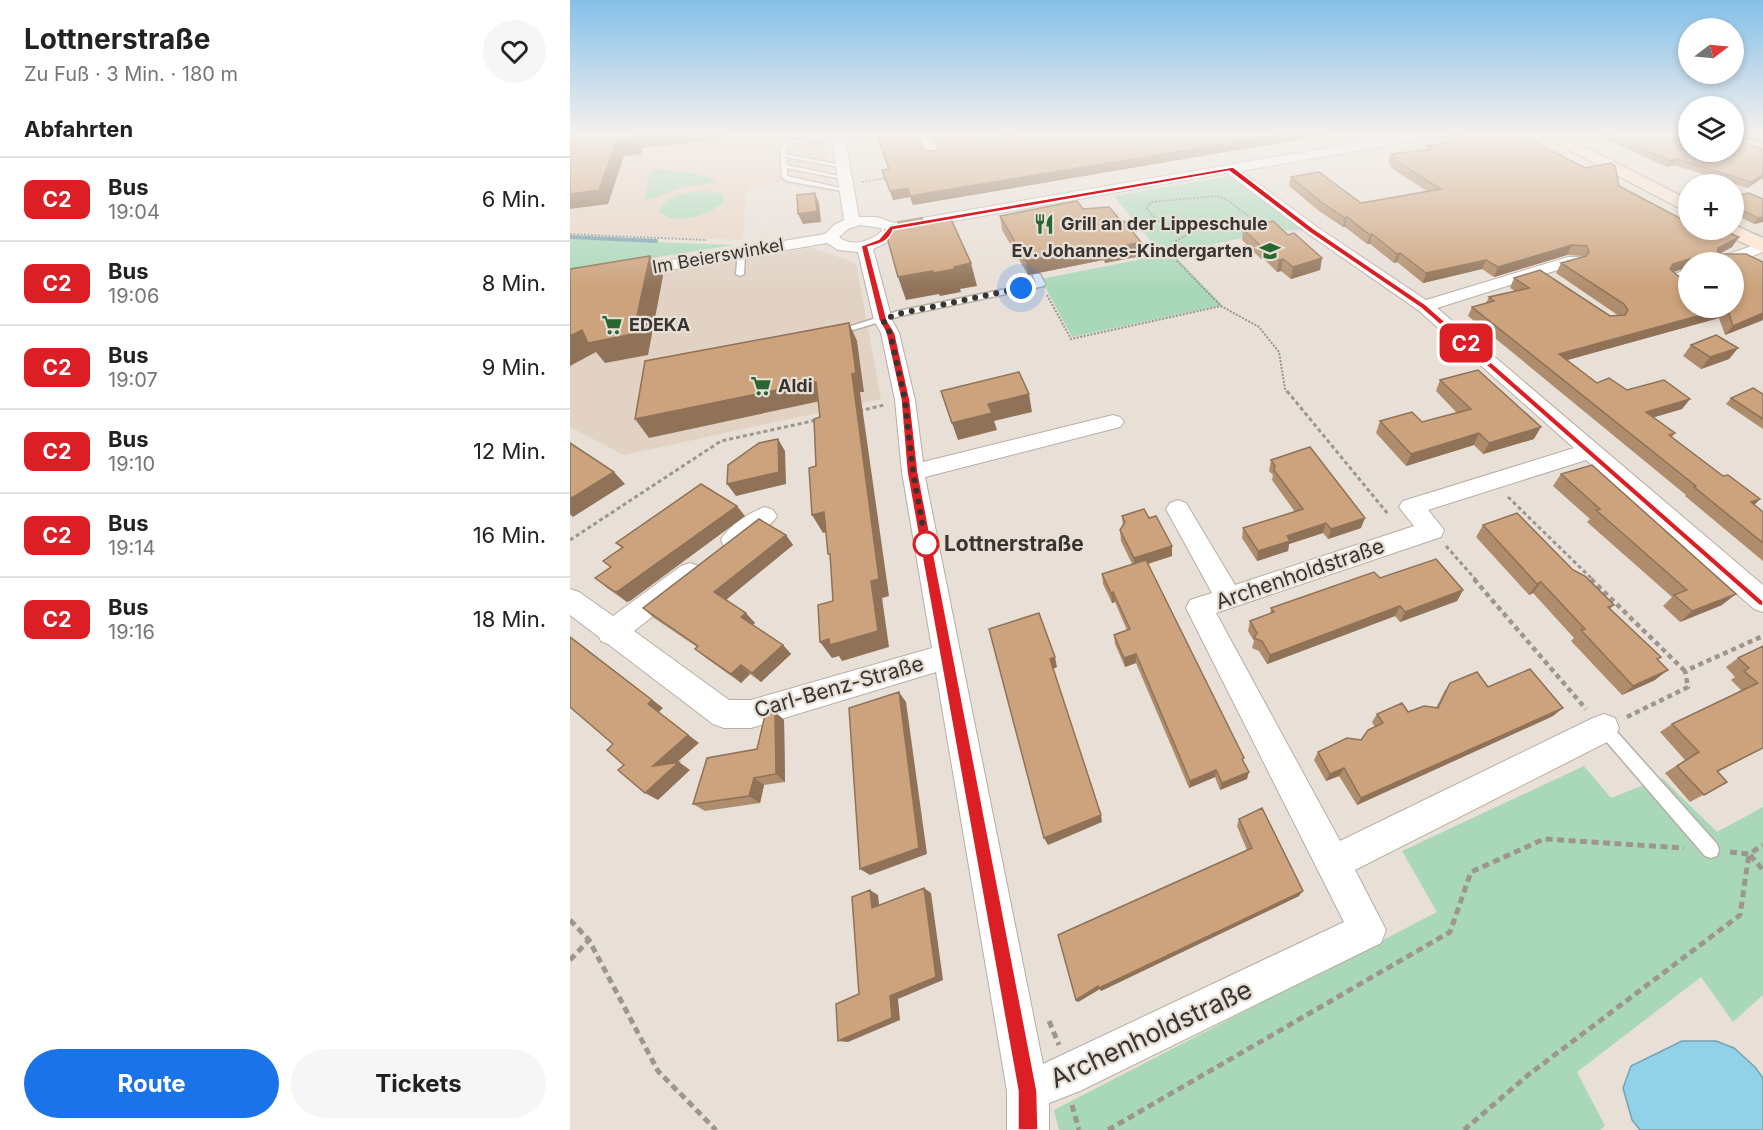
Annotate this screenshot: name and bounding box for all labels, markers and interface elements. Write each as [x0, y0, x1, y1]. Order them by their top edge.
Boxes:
north arrow [1678, 18, 1744, 84]
map controls [1678, 18, 1744, 318]
button: heart [483, 20, 546, 83]
text: Lottnerstraße [24, 22, 210, 56]
text: Zu Fuß · 3 Min. · 180 m [24, 62, 238, 86]
button: layers [1678, 96, 1744, 162]
text: Abfahrten [24, 116, 133, 142]
text: Bus [108, 174, 149, 200]
button: + [1678, 174, 1744, 240]
text: 6 Min. [482, 186, 546, 212]
text: C2 [43, 187, 71, 212]
text: 19:04 [108, 200, 160, 224]
restaurant icon: Grill an der Lippeschule [1032, 212, 1056, 236]
place label: Grill an der Lippeschule [1061, 213, 1268, 234]
street label: Im Beierswinkel [651, 234, 785, 277]
school or university icon: Ev. Johannes-Kindergarten [1258, 239, 1282, 263]
place label: Ev. Johannes-Kindergarten [1011, 240, 1253, 261]
button: − [1678, 252, 1744, 318]
text: Bus [108, 258, 149, 284]
text: 8 Min. [482, 270, 546, 296]
text: C2 [43, 271, 71, 296]
your location [1006, 273, 1036, 303]
text: 19:06 [108, 284, 159, 308]
supermarket icon: EDEKA [600, 313, 624, 337]
place label: EDEKA [629, 314, 690, 335]
line badge: C2 [1439, 324, 1493, 362]
text: C2 [1452, 331, 1480, 356]
text: Bus [108, 342, 149, 368]
text: 9 Min. [482, 354, 546, 380]
text: C2 [43, 355, 71, 380]
text: 19:07 [108, 368, 158, 392]
supermarket icon: Aldi [749, 374, 773, 398]
place label: Aldi [778, 375, 813, 396]
text: Bus [108, 426, 149, 452]
text: 12 Min. [473, 438, 546, 464]
text: C2 [43, 439, 71, 464]
text: 19:10 [108, 452, 155, 476]
text: Bus [108, 510, 149, 536]
text: 16 Min. [473, 522, 546, 548]
text: C2 [43, 523, 71, 548]
marker: Lottnerstraße [913, 531, 939, 557]
place label: Lottnerstraße [944, 531, 1084, 556]
street label: Archenholdstraße [1212, 533, 1388, 614]
text: 19:14 [108, 536, 155, 560]
text: Bus [108, 594, 149, 620]
text: 18 Min. [473, 606, 546, 632]
text: C2 [43, 607, 71, 632]
text: 19:16 [108, 620, 155, 644]
street label: Carl-Benz-Straße [751, 650, 926, 723]
street label: Archenholdstraße [1045, 973, 1257, 1094]
button: Route [24, 1049, 279, 1118]
button: Tickets [291, 1049, 546, 1118]

